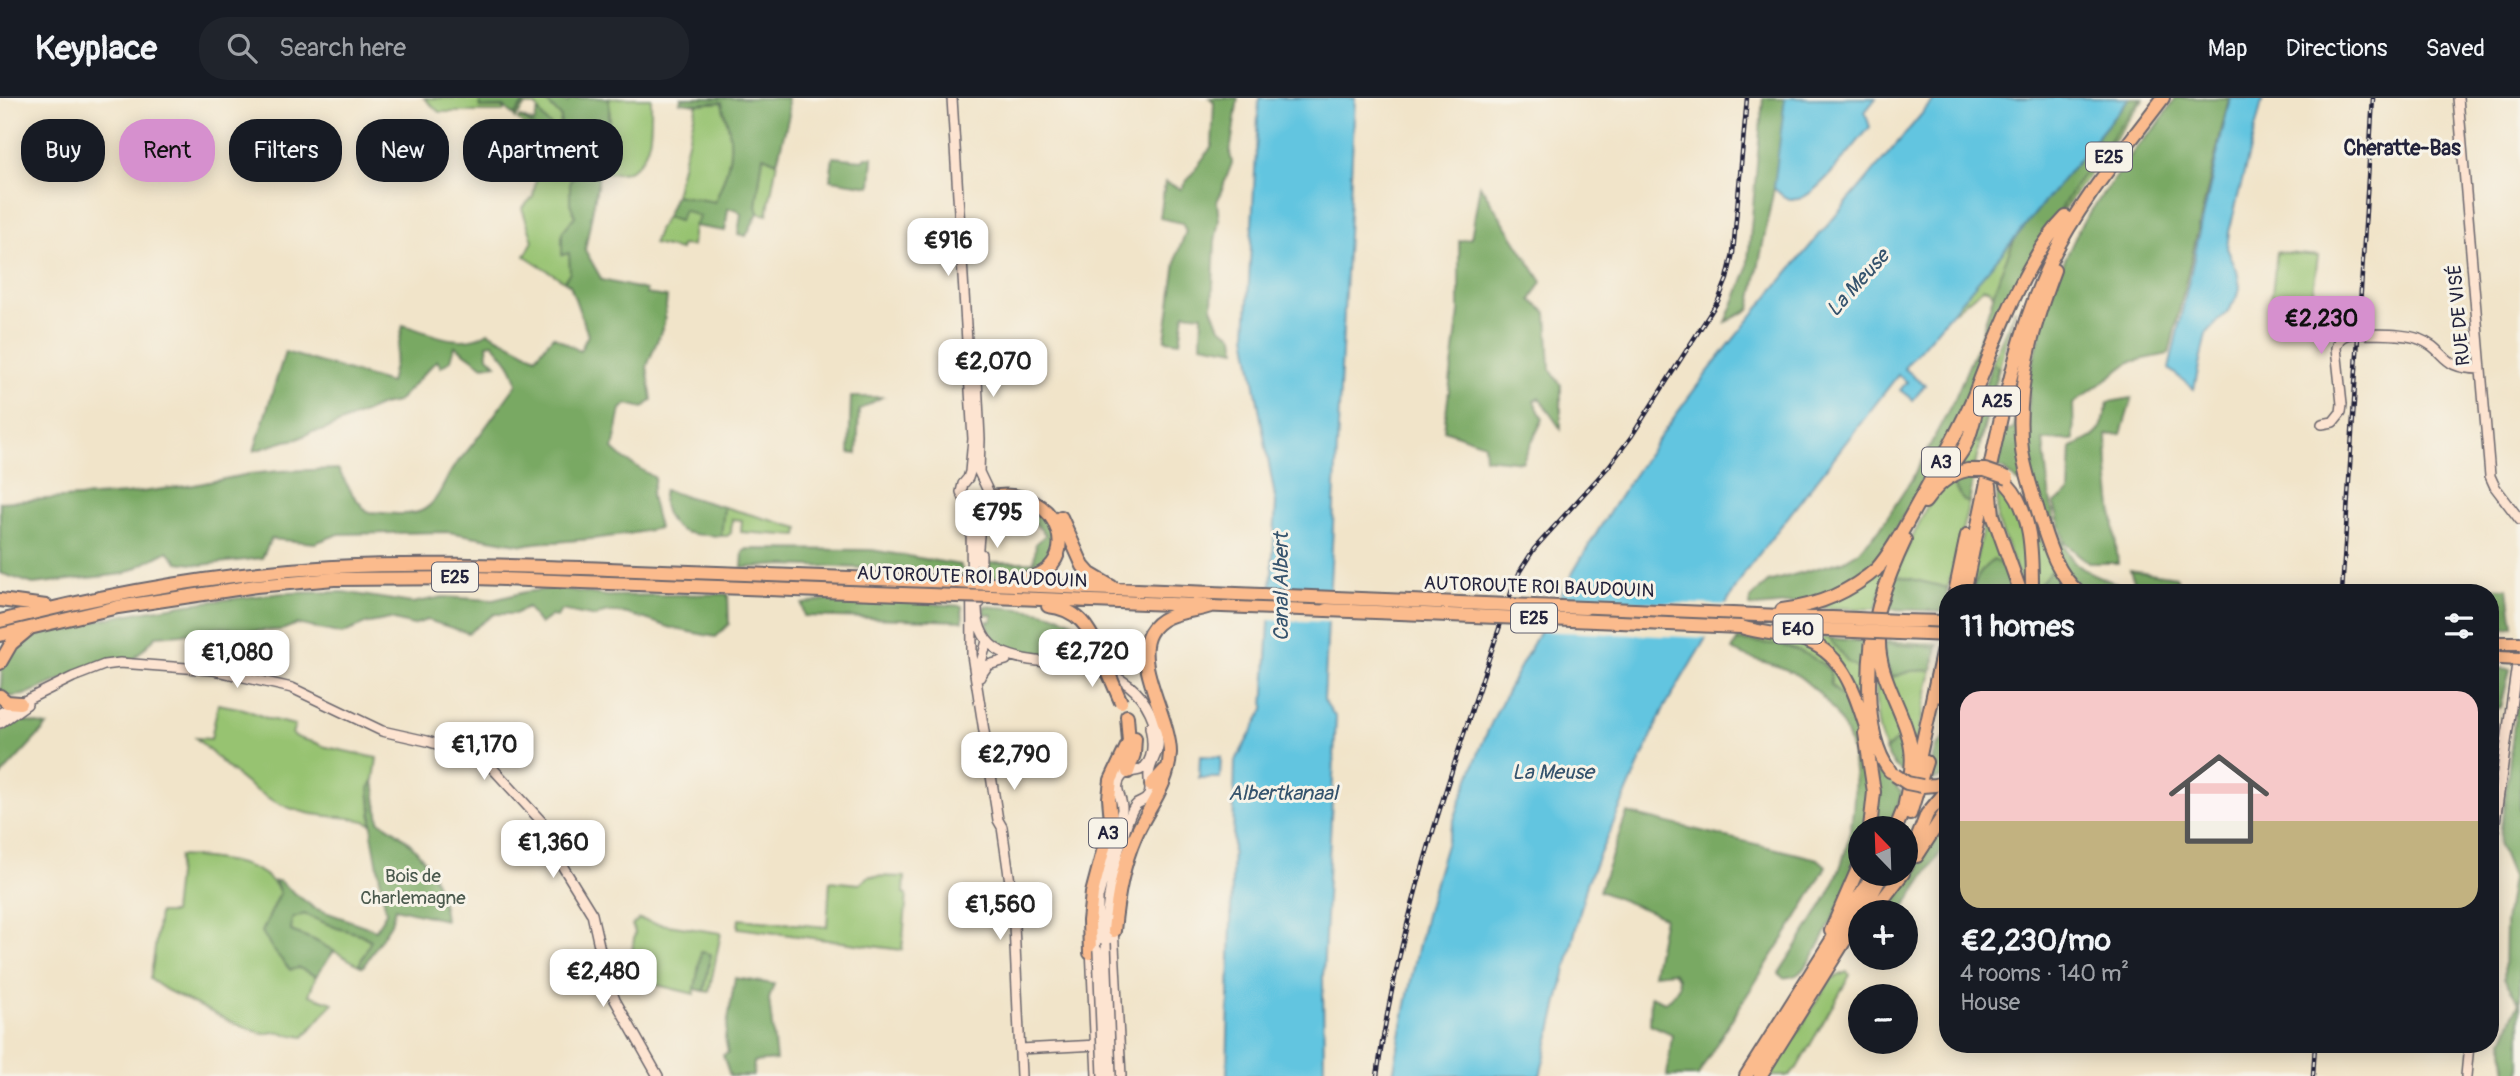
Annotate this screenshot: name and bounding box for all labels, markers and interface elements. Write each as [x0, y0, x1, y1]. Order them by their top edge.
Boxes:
search box [199, 17, 689, 80]
text: Keyplace [35, 28, 157, 69]
icon: search [223, 29, 261, 67]
text: Search here [279, 32, 406, 64]
text: Map [2208, 34, 2248, 63]
text: Directions [2286, 34, 2387, 63]
text: Saved [2425, 34, 2485, 63]
chip: Buy [21, 119, 105, 182]
chip: Rent [119, 119, 215, 182]
chip: Filters [229, 119, 342, 182]
chip: New [356, 119, 449, 182]
chip: Apartment [463, 119, 623, 182]
district label: Cheratte-Bas [2343, 135, 2461, 162]
road number: E25 [2086, 142, 2132, 172]
pin: €916 [907, 218, 989, 278]
text: €916 [923, 226, 973, 255]
water label: La Meuse [1821, 242, 1897, 322]
street label: RUE DE VISÉ [2443, 263, 2475, 367]
pin: €2,230 [2264, 296, 2378, 356]
text: €2,230 [2284, 304, 2358, 333]
pin: €2,070 [936, 340, 1050, 399]
text: €2,070 [954, 347, 1032, 376]
road number: A25 [1974, 386, 2020, 416]
road number: A3 [1922, 448, 1960, 476]
pin: €795 [956, 490, 1038, 550]
text: €795 [971, 498, 1023, 527]
water label: Canal Albert [1268, 530, 1295, 641]
street label: AUTOROUTE ROI BAUDOUIN [856, 561, 1088, 593]
road number: E25 [432, 562, 478, 592]
street label: AUTOROUTE ROI BAUDOUIN [1423, 571, 1655, 603]
road number: E25 [1511, 604, 1557, 632]
icon: filters [2440, 607, 2478, 645]
text: 11 homes [1960, 608, 2074, 645]
road number: E40 [1773, 614, 1822, 644]
pin: €1,080 [180, 630, 294, 690]
pin: €2,720 [1035, 630, 1149, 689]
text: €2,720 [1055, 637, 1129, 666]
text: €1,080 [200, 638, 274, 667]
pin: €1,170 [427, 722, 541, 782]
text: €1,170 [451, 730, 517, 759]
pin: €2,790 [957, 732, 1071, 792]
icon: home [2156, 736, 2282, 862]
text: €2,790 [977, 740, 1051, 769]
water label: La Meuse [1512, 759, 1597, 786]
water label: Albertkanaal [1228, 780, 1340, 807]
north arrow [1848, 816, 1918, 886]
map controls [1848, 816, 1918, 1054]
road number: A3 [1089, 818, 1127, 848]
pin: €1,360 [496, 820, 610, 880]
text: €1,360 [517, 828, 589, 857]
park label: Bois de Charlemagne [360, 864, 466, 910]
pin: €1,560 [943, 882, 1057, 942]
text: €1,560 [964, 890, 1036, 919]
button: + [1848, 900, 1918, 970]
text: €2,230/mo [1960, 922, 2111, 959]
pin: €2,480 [546, 950, 660, 1009]
text: €2,480 [566, 957, 640, 986]
text: 4 rooms · 140 m² [1960, 959, 2129, 988]
button: − [1848, 984, 1918, 1054]
text: House [1960, 988, 2020, 1017]

